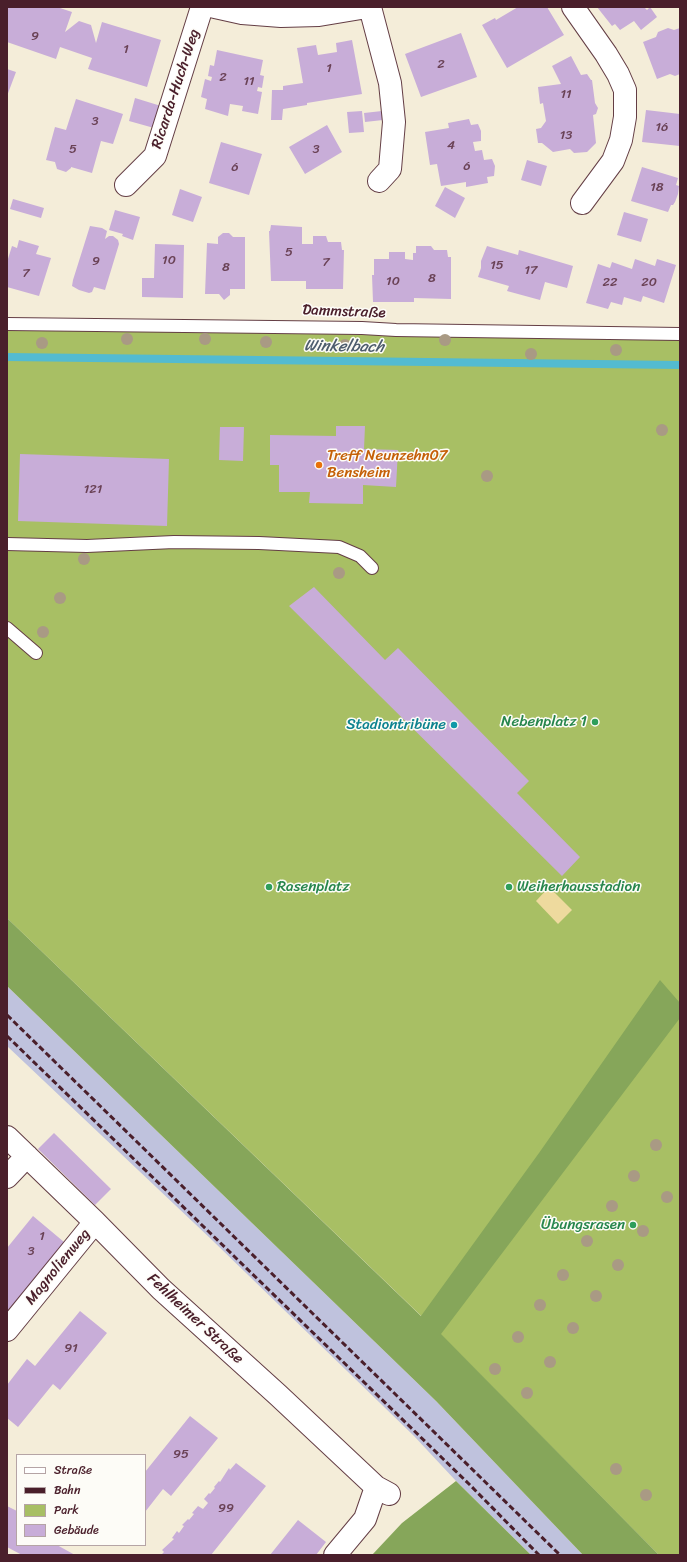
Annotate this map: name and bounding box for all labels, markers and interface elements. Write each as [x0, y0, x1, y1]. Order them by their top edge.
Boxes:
street label: Ricarda-Huch-Weg [148, 27, 204, 151]
house number: 9 [31, 29, 39, 45]
house number: 1 [123, 42, 129, 58]
house number: 2 [437, 57, 445, 73]
house number: 1 [326, 61, 332, 77]
house number: 2 [219, 70, 227, 86]
house number: 11 [243, 74, 255, 90]
house number: 11 [560, 87, 572, 103]
house number: 3 [91, 114, 99, 130]
house number: 16 [656, 120, 668, 136]
house number: 13 [560, 128, 572, 144]
house number: 4 [447, 138, 455, 154]
house number: 5 [69, 142, 77, 158]
house number: 3 [312, 142, 320, 158]
house number: 6 [463, 159, 471, 175]
house number: 6 [231, 160, 239, 176]
house number: 18 [650, 180, 664, 196]
house number: 5 [285, 245, 293, 261]
house number: 10 [162, 253, 176, 269]
house number: 9 [92, 254, 100, 270]
house number: 7 [322, 255, 330, 271]
house number: 15 [490, 258, 504, 274]
house number: 8 [222, 260, 230, 276]
house number: 17 [525, 263, 537, 279]
house number: 7 [22, 266, 30, 282]
house number: 8 [428, 271, 436, 287]
house number: 10 [386, 274, 400, 290]
house number: 22 [602, 275, 618, 291]
house number: 20 [641, 275, 657, 291]
street label: Dammstraße [302, 302, 386, 322]
water label: Winkelbach [304, 337, 384, 357]
place label: Treff Neunzehn07 Bensheim [327, 447, 448, 482]
marker: Treff Neunzehn07 Bensheim [314, 460, 324, 470]
house number: 121 [84, 482, 102, 498]
place label: Nebenplatz 1 [501, 713, 587, 731]
place label: Stadiontribüne [346, 716, 446, 734]
marker: Nebenplatz 1 [590, 717, 600, 727]
marker: Stadiontribüne [449, 720, 459, 730]
place label: Rasenplatz [277, 878, 350, 896]
place label: Weiherhausstadion [517, 878, 640, 896]
marker: Rasenplatz [264, 882, 274, 892]
marker: Weiherhausstadion [504, 882, 514, 892]
place label: Übungsrasen [541, 1216, 625, 1234]
marker: Übungsrasen [628, 1220, 638, 1230]
street label: Magnolienweg [22, 1225, 94, 1309]
house number: 1 [39, 1229, 45, 1245]
house number: 3 [27, 1244, 35, 1260]
street label: Fehlheimer Straße [143, 1270, 247, 1368]
house number: 91 [64, 1341, 78, 1357]
house number: 95 [173, 1447, 189, 1463]
legend [16, 1454, 146, 1546]
text: Straße [54, 1459, 92, 1481]
text: Bahn [54, 1479, 80, 1501]
text: Park [54, 1499, 79, 1521]
house number: 99 [218, 1501, 234, 1517]
text: Gebäude [54, 1519, 99, 1541]

